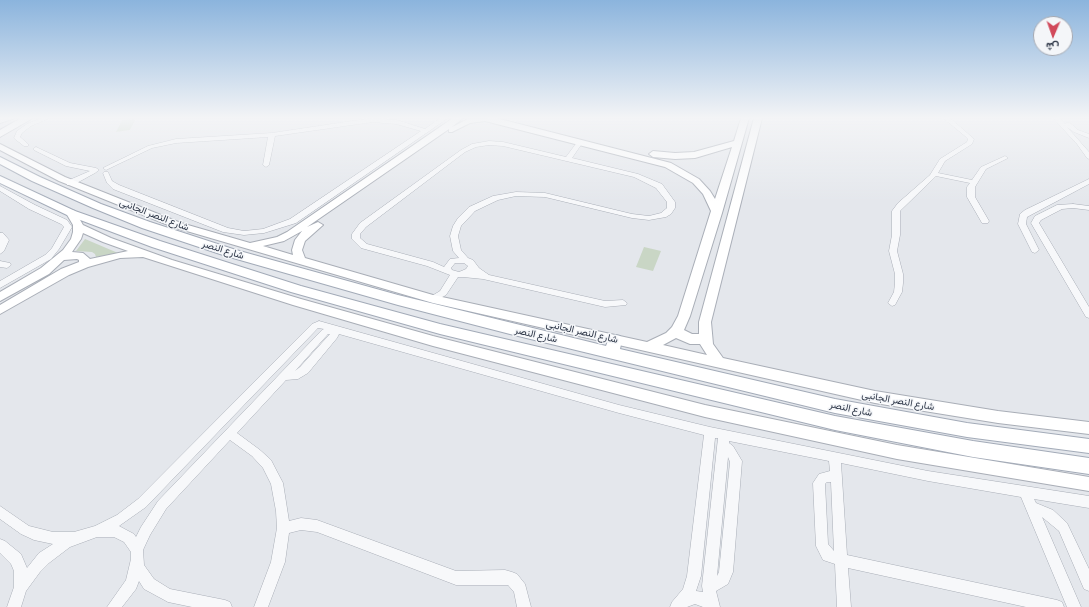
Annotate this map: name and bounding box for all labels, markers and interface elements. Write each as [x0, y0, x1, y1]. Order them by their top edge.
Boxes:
north arrow [1033, 16, 1073, 56]
text: ش [1046, 40, 1059, 55]
street label: شارع النصر الجانبى [118, 196, 190, 234]
street label: شارع النصر [201, 238, 245, 262]
street label: شارع النصر الجانبى [545, 318, 619, 346]
street label: شارع النصر [514, 324, 558, 346]
street label: شارع النصر الجانبى [861, 389, 935, 413]
street label: شارع النصر [829, 399, 873, 419]

